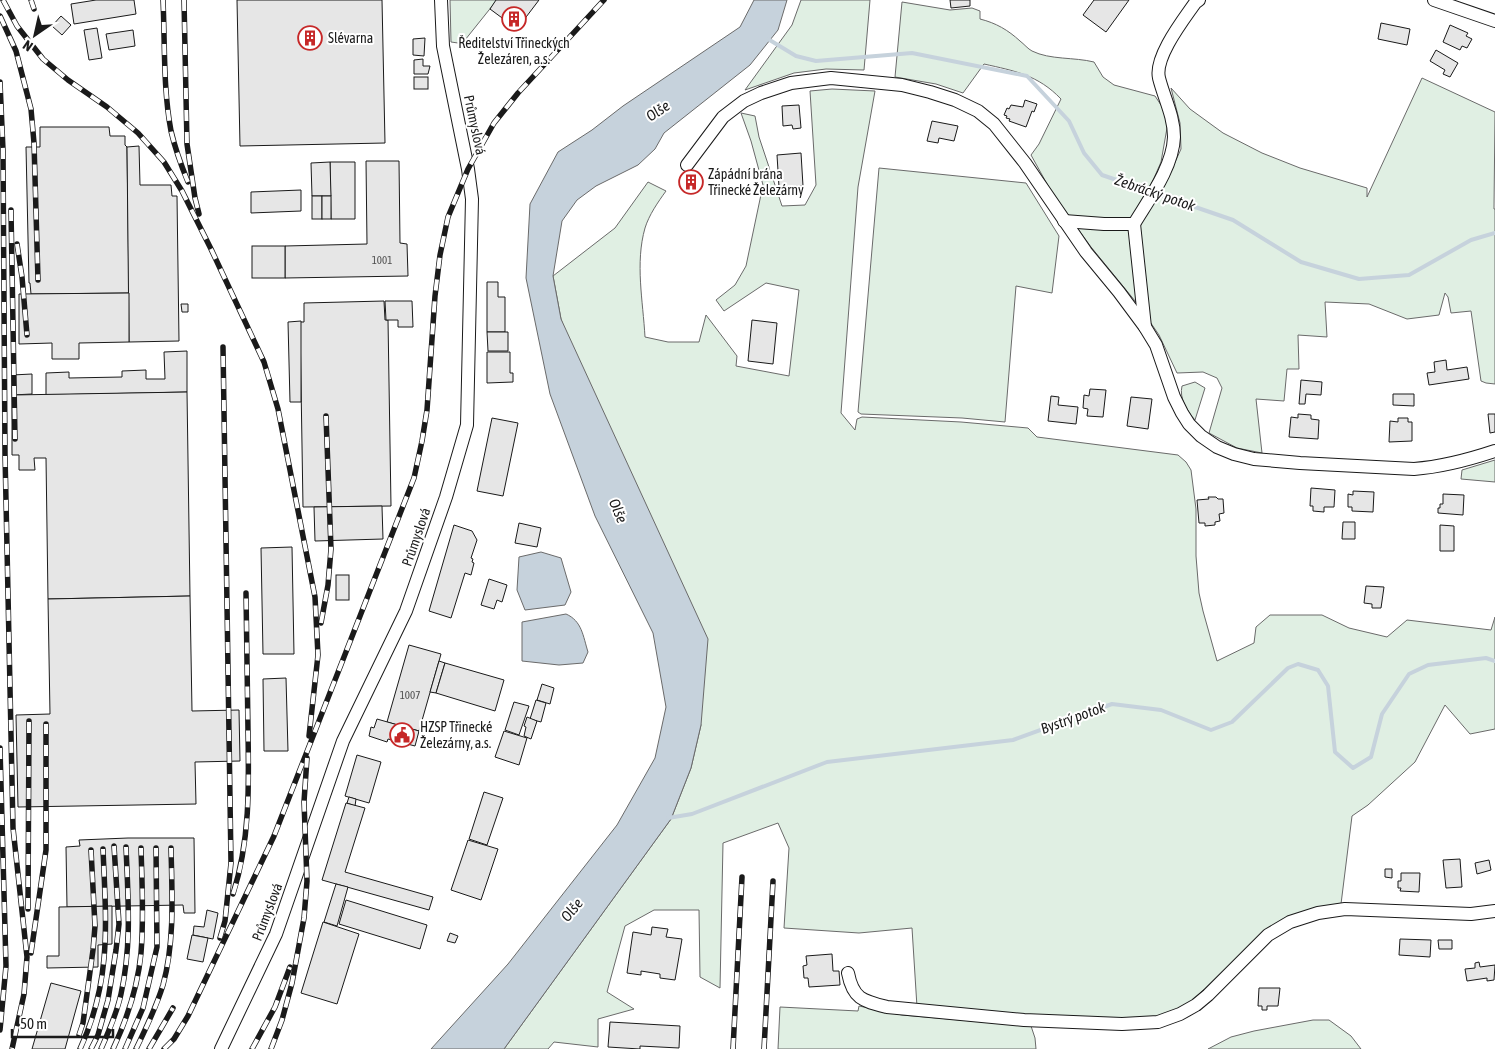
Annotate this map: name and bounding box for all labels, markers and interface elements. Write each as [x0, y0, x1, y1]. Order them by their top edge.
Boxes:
building icon: Ředitelství Třineckých Železáren, a.s. [501, 6, 527, 32]
north arrow [10, 10, 60, 60]
building icon: Slévarna [297, 25, 323, 51]
place label: Slévarna [328, 30, 373, 46]
place label: Ředitelství Třineckých Železáren, a.s. [458, 35, 570, 67]
text: N [20, 37, 36, 55]
street label: Průmyslová [461, 94, 489, 156]
water label: Olše [643, 96, 673, 125]
place label: Zápádní brána Třinecké Železárny [708, 166, 804, 198]
building icon: Zápádní brána Třinecké Železárny [678, 169, 704, 195]
water label: Žebrácký potok [1113, 171, 1198, 214]
house number: 1001 [372, 254, 392, 266]
water label: Olše [606, 496, 631, 526]
street label: Průmyslová [399, 506, 433, 568]
house number: 1007 [400, 689, 420, 701]
water label: Bystrý potok [1038, 698, 1108, 737]
place label: HZSP Třinecké Železárny, a.s. [420, 719, 492, 751]
public building icon: HZSP Třinecké Železárny, a.s. [389, 722, 415, 748]
street label: Průmyslová [249, 881, 285, 943]
water label: Olše [557, 895, 586, 925]
scale bar [12, 1006, 114, 1038]
text: 50 m [20, 1015, 47, 1032]

